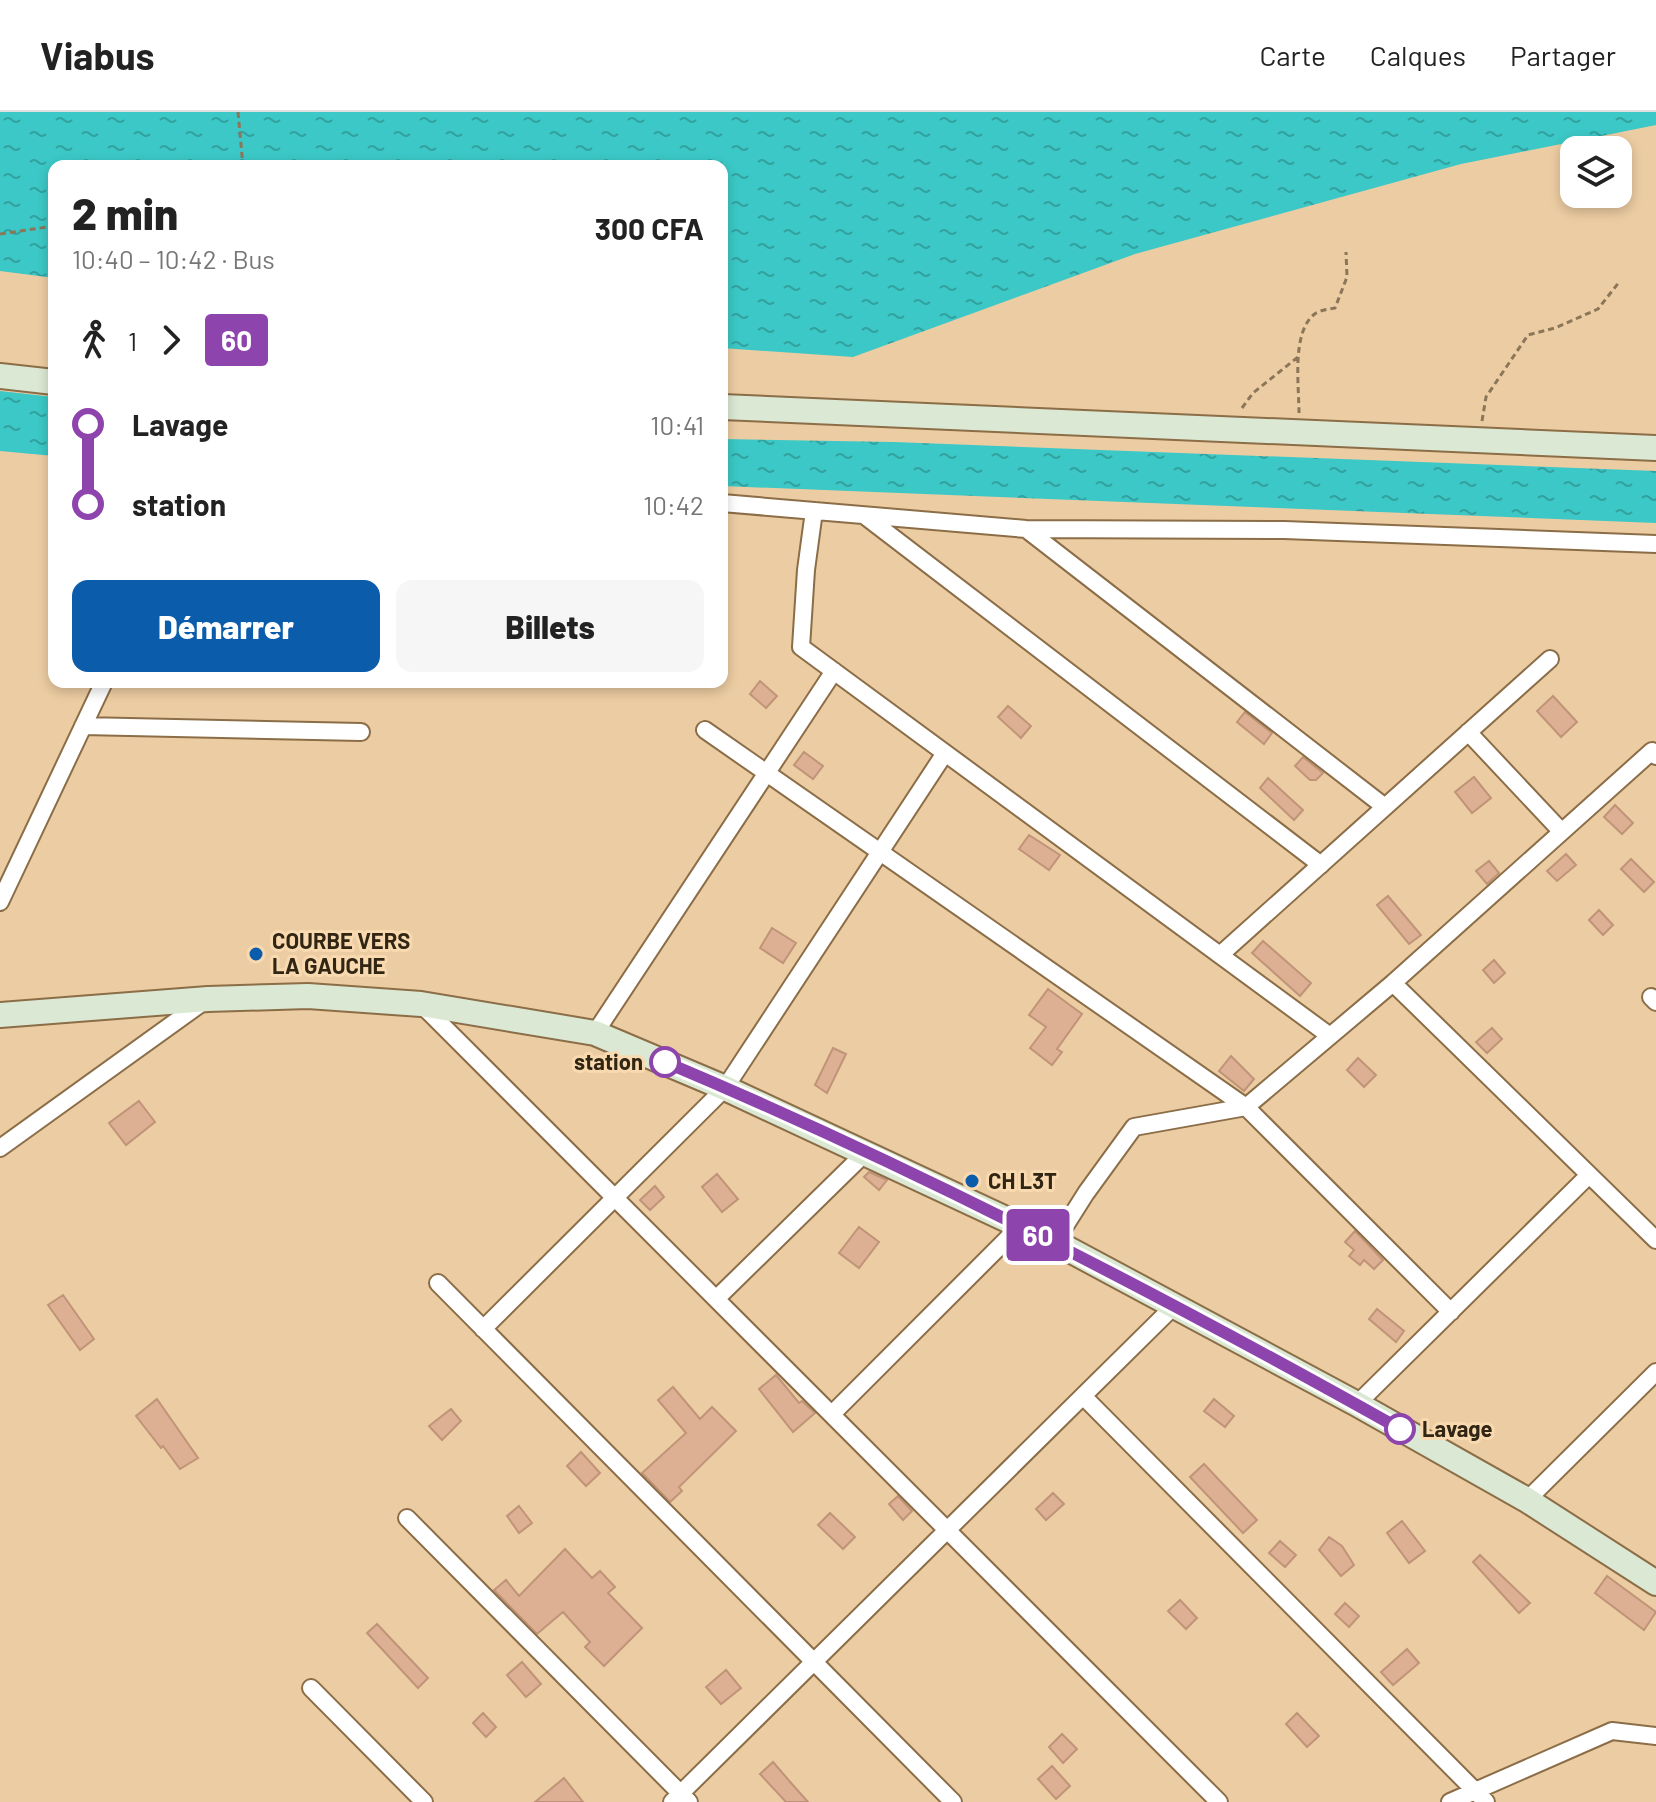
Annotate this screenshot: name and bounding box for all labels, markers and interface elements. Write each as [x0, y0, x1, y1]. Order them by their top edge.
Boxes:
text: Viabus [40, 32, 155, 78]
text: Carte [1259, 38, 1326, 72]
text: Calques [1370, 38, 1466, 72]
text: Partager [1510, 38, 1616, 72]
map controls [1560, 136, 1632, 208]
button: layers [1560, 136, 1632, 208]
text: 2 min [72, 186, 178, 239]
text: 300 CFA [595, 210, 704, 246]
text: 10:40 – 10:42 · Bus [72, 243, 275, 274]
icon: walk [72, 318, 116, 362]
icon: forward [149, 318, 193, 362]
text: 60 [221, 323, 252, 357]
text: 1 [128, 325, 137, 356]
text: Lavage [132, 406, 228, 442]
text: 10:41 [650, 409, 704, 440]
text: station [132, 486, 226, 522]
text: 10:42 [643, 489, 704, 520]
button: Démarrer [72, 580, 380, 672]
button: Billets [396, 580, 704, 672]
place label: COURBE VERS LA GAUCHE [272, 927, 410, 978]
marker: COURBE VERS LA GAUCHE [247, 945, 265, 963]
marker: station [650, 1047, 680, 1077]
place label: station [574, 1048, 643, 1074]
place label: CH L3T [988, 1167, 1057, 1193]
marker: CH L3T [963, 1172, 981, 1190]
line badge: 60 [1002, 1209, 1074, 1261]
text: 60 [1023, 1218, 1054, 1252]
marker: Lavage [1385, 1414, 1415, 1444]
place label: Lavage [1422, 1415, 1493, 1441]

